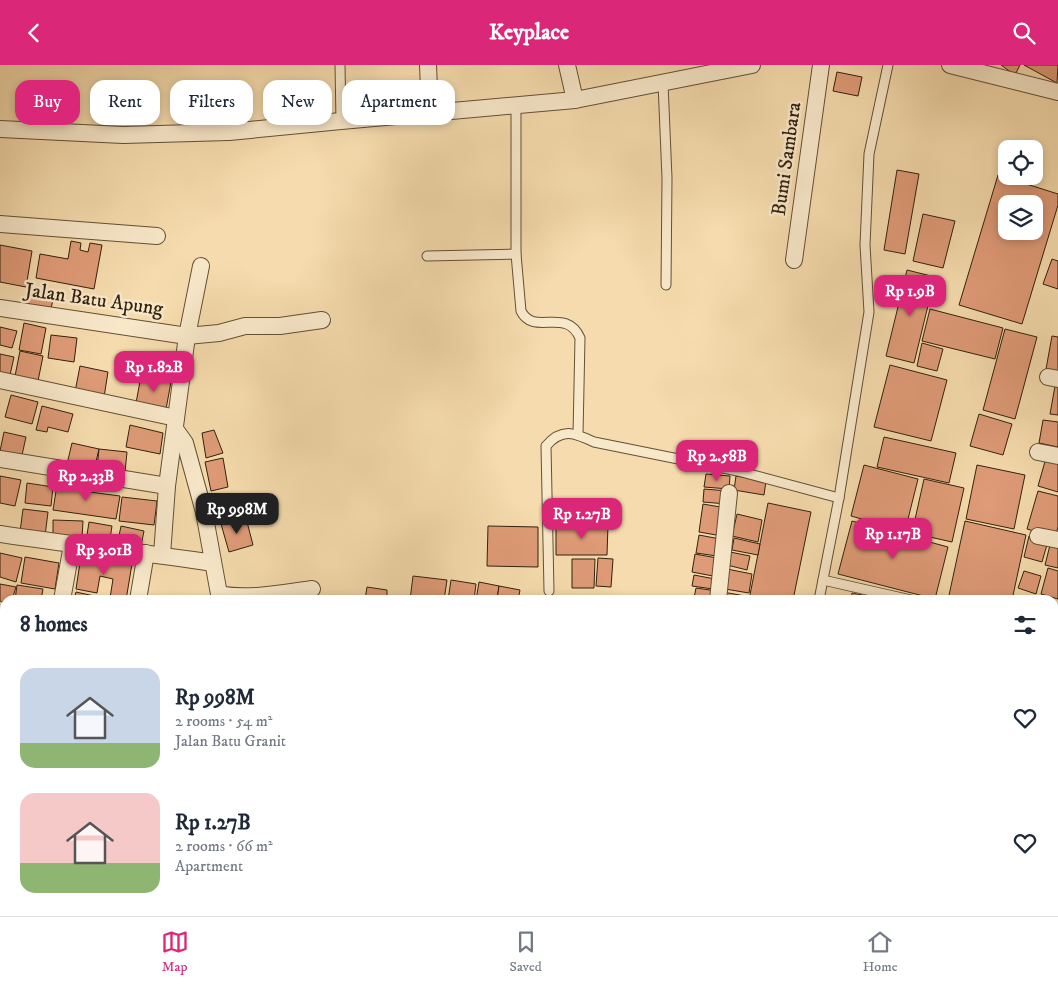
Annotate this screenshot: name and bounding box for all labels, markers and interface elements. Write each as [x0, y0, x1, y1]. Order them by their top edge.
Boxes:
icon: back [20, 19, 48, 47]
text: Keyplace [489, 19, 569, 46]
icon: search [1010, 19, 1038, 47]
chip: Buy [15, 80, 80, 125]
chip: Rent [90, 80, 160, 125]
chip: Filters [170, 80, 253, 125]
chip: New [263, 80, 332, 125]
chip: Apartment [342, 80, 455, 125]
street label: Bumi Sambara [767, 100, 807, 217]
map controls [998, 140, 1043, 240]
button: locate [998, 140, 1043, 185]
button: layers [998, 195, 1043, 240]
pin: Rp 1.9B [864, 275, 956, 317]
street label: Jalan Batu Apung [21, 278, 165, 322]
text: Rp 1.9B [885, 281, 935, 301]
pin: Rp 1.82B [102, 351, 206, 393]
text: Rp 1.82B [125, 357, 183, 377]
pin: Rp 2.58B [665, 439, 769, 482]
text: Rp 2.58B [687, 446, 747, 466]
pin: Rp 2.33B [34, 459, 138, 502]
text: Rp 2.33B [58, 466, 114, 486]
pin: Rp 998M [191, 493, 283, 535]
pin: Rp 1.27B [530, 497, 634, 540]
text: Rp 998M [207, 499, 267, 519]
text: Rp 1.27B [553, 504, 611, 524]
pin: Rp 1.17B [841, 517, 945, 560]
text: Rp 1.17B [865, 524, 921, 544]
pin: Rp 3.01B [52, 533, 156, 576]
text: Rp 3.01B [76, 540, 132, 560]
icon: filters [1011, 611, 1039, 639]
text: 8 homes [20, 612, 88, 638]
text: Rp 998M [175, 685, 255, 711]
icon: home [60, 688, 120, 748]
icon: heart [1011, 704, 1039, 732]
text: 2 rooms · 54 m² [175, 711, 272, 731]
text: Jalan Batu Granit [175, 731, 286, 751]
text: Rp 1.27B [175, 810, 251, 836]
icon: home [60, 813, 120, 873]
icon: heart [1011, 829, 1039, 857]
text: 2 rooms · 66 m² [175, 836, 273, 856]
text: Apartment [175, 856, 243, 876]
tab: Map [161, 928, 189, 976]
tab: Saved [510, 928, 542, 976]
tab: Home [863, 928, 897, 976]

